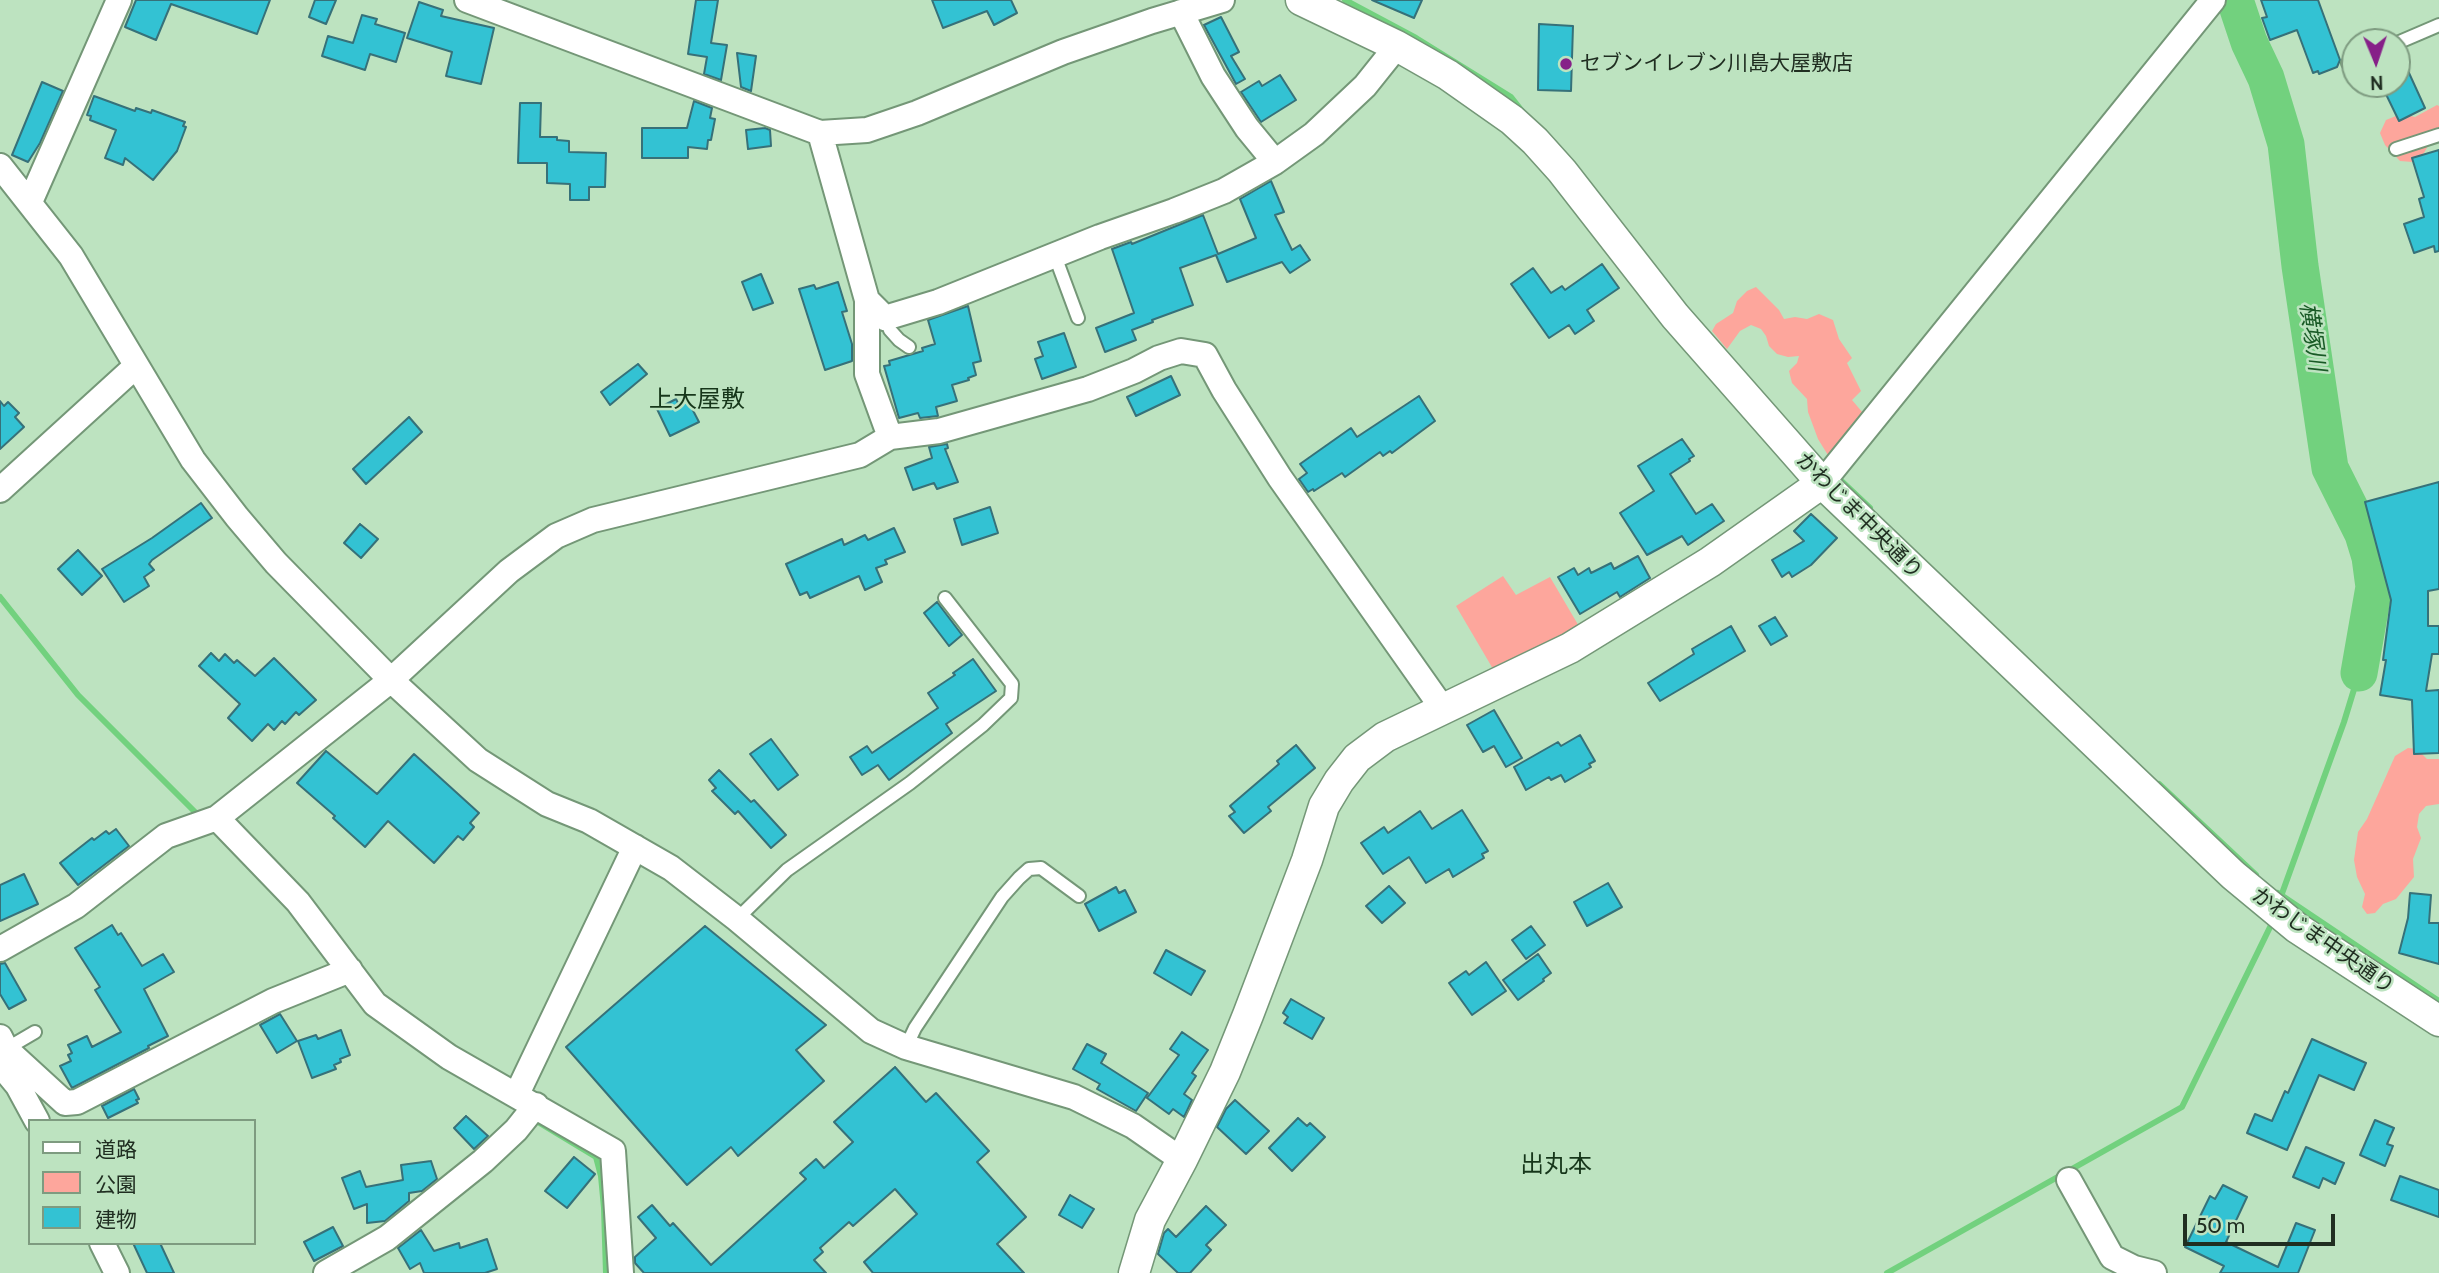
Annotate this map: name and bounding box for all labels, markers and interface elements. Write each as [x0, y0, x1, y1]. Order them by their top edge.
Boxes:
north arrow [2341, 28, 2411, 98]
place label: セブンイレブン川島大屋敷店 [1580, 51, 1853, 77]
marker: セブンイレブン川島大屋敷店 [1558, 56, 1574, 72]
text: N [2370, 71, 2384, 94]
water label: 横塚川 [2294, 301, 2330, 373]
district label: 上大屋敷 [649, 386, 745, 414]
street label: かわじま中央通り [1791, 448, 1927, 584]
street label: かわじま中央通り [2247, 882, 2399, 1000]
legend [28, 1119, 256, 1245]
text: 道路 [95, 1137, 137, 1162]
district label: 出丸本 [1520, 1151, 1592, 1179]
text: 公園 [95, 1172, 137, 1197]
scale bar [2187, 1200, 2339, 1244]
text: 建物 [95, 1207, 137, 1232]
text: 50 m [2196, 1213, 2245, 1238]

